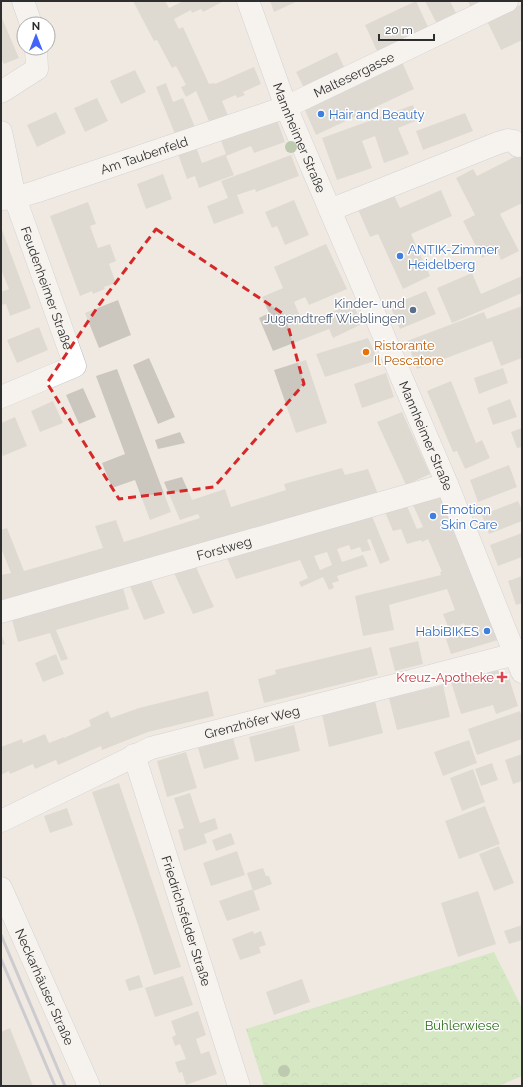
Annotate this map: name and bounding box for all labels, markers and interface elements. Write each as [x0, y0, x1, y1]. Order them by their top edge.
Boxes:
north arrow [16, 16, 56, 56]
scale bar [379, 16, 434, 42]
text: N [32, 20, 40, 33]
text: 20 m [385, 23, 413, 37]
street label: Maltesergasse [311, 49, 397, 101]
street label: Mannheimer Straße [270, 81, 329, 195]
place label: Hair and Beauty [329, 107, 425, 122]
marker: Hair and Beauty [316, 109, 326, 119]
street label: Am Taubenfeld [98, 134, 190, 177]
street label: Feudenheimer Straße [18, 224, 76, 352]
place label: ANTIK-Zimmer Heidelberg [408, 242, 499, 272]
marker: ANTIK-Zimmer Heidelberg [395, 251, 405, 261]
place label: Kinder- und Jugendtreff Wieblingen [264, 296, 405, 326]
marker: Kinder- und Jugendtreff Wieblingen [408, 305, 418, 315]
place label: Ristorante Il Pescatore [374, 338, 444, 368]
marker: Ristorante Il Pescatore [361, 347, 371, 357]
street label: Mannheimer Straße [396, 379, 456, 493]
place label: Emotion Skin Care [441, 502, 498, 532]
marker: Emotion Skin Care [428, 511, 438, 521]
street label: Forstweg [195, 534, 253, 563]
place label: HabiBIKES [416, 624, 479, 639]
marker: HabiBIKES [482, 626, 492, 636]
place label: Kreuz-Apotheke [396, 670, 494, 685]
marker: Kreuz-Apotheke [497, 672, 507, 682]
street label: Grenzhöfer Weg [203, 703, 301, 742]
street label: Friedrichsfelder Straße [158, 854, 214, 988]
street label: Neckarhäuser Straße [12, 926, 77, 1048]
park label: Bühlerwiese [425, 1018, 500, 1033]

